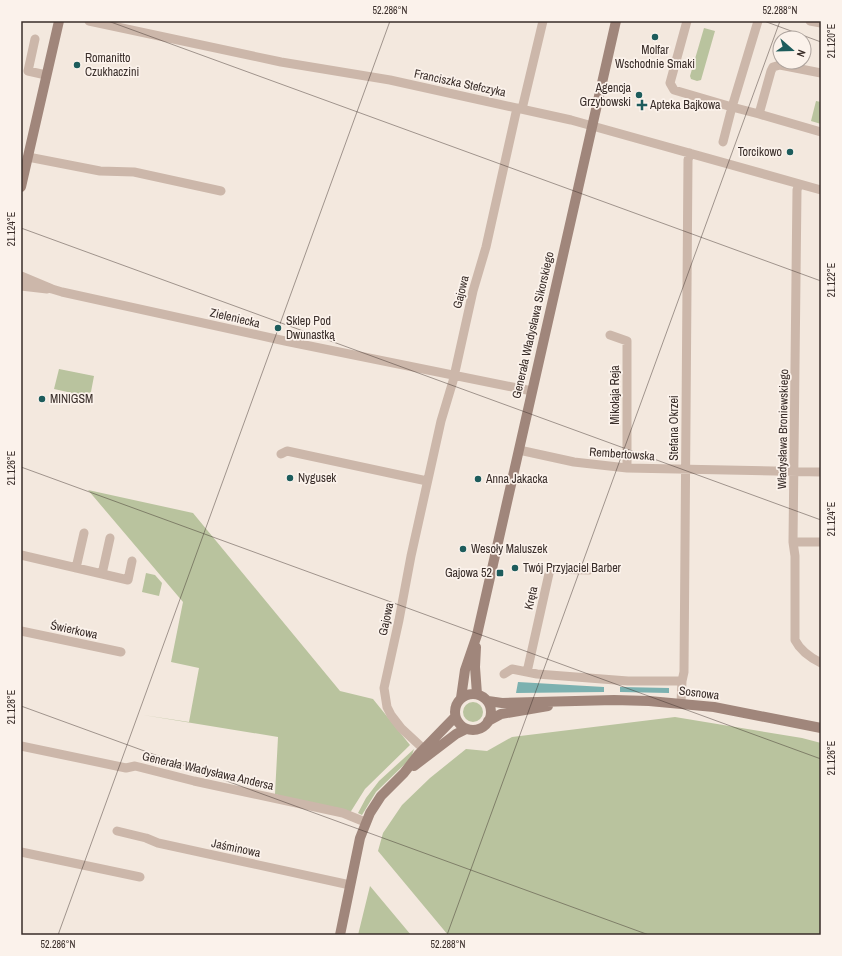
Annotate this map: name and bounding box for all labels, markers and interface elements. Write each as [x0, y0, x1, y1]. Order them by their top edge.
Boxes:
text: 52.286°N [373, 4, 408, 17]
text: 52.288°N [763, 4, 798, 17]
text: 21.120°E [825, 24, 838, 58]
north arrow [772, 30, 812, 70]
marker: Molfar Wschodnie Smaki [650, 32, 660, 42]
place label: Molfar Wschodnie Smaki [615, 42, 695, 72]
text: N [794, 48, 809, 59]
place label: Romanitto Czukhaczini [85, 50, 139, 80]
marker: Romanitto Czukhaczini [72, 60, 82, 70]
street label: Franciszka Stefczyka [413, 65, 508, 101]
place label: Agencja Grzybowski [580, 80, 632, 110]
marker: Agencja Grzybowski [634, 90, 644, 100]
place label: Apteka Bajkowa [649, 97, 721, 113]
marker: Apteka Bajkowa [637, 100, 647, 110]
place label: Torcikowo [738, 144, 782, 160]
marker: Torcikowo [785, 147, 795, 157]
text: 21.124°E [5, 212, 18, 246]
street label: Generała Władysława Sikorskiego [508, 250, 558, 400]
text: 21.122°E [825, 263, 838, 297]
street label: Gajowa [449, 273, 473, 310]
street label: Zieleniecka [208, 304, 262, 332]
place label: Sklep Pod Dwunastką [286, 313, 335, 343]
marker: Sklep Pod Dwunastką [273, 323, 283, 333]
street label: Mikołaja Reja [607, 365, 623, 425]
street label: Władysława Broniewskiego [774, 369, 792, 489]
place label: MINIGSM [50, 391, 93, 407]
marker: MINIGSM [37, 394, 47, 404]
street label: Stefana Okrzei [666, 395, 682, 461]
street label: Rembertowska [589, 444, 656, 464]
text: 21.126°E [5, 451, 18, 485]
place label: Nygusek [298, 470, 336, 486]
place label: Anna Jakacka [485, 471, 548, 487]
marker: Nygusek [285, 473, 295, 483]
marker: Anna Jakacka [473, 474, 483, 484]
text: 21.124°E [825, 502, 838, 536]
place label: Wesoły Maluszek [471, 541, 547, 557]
marker: Wesoły Maluszek [458, 544, 468, 554]
place label: Twój Przyjaciel Barber [523, 560, 622, 576]
marker: Twój Przyjaciel Barber [510, 563, 520, 573]
place label: Gajowa 52 [445, 565, 492, 581]
marker: Gajowa 52 [495, 568, 505, 578]
street label: Kręta [521, 584, 542, 611]
street label: Gajowa [375, 601, 397, 637]
street label: Świerkowa [49, 617, 100, 643]
street label: Sosnowa [678, 683, 721, 703]
text: 21.128°E [5, 690, 18, 724]
text: 21.126°E [825, 741, 838, 775]
street label: Generała Władysława Andersa [141, 748, 276, 794]
street label: Jaśminowa [210, 835, 263, 861]
text: 52.286°N [41, 938, 76, 951]
text: 52.288°N [431, 938, 466, 951]

